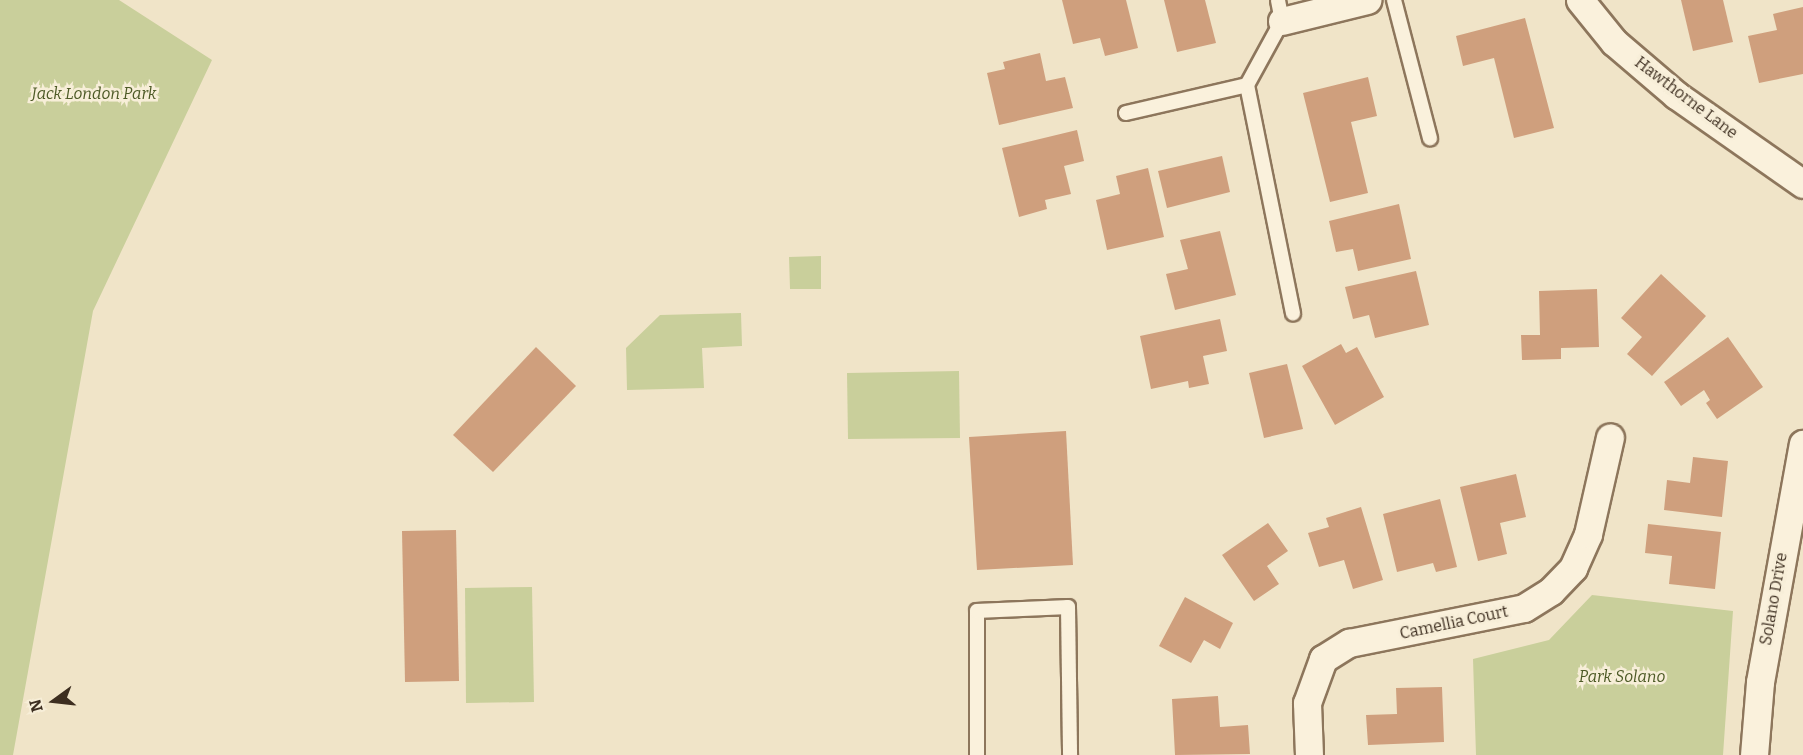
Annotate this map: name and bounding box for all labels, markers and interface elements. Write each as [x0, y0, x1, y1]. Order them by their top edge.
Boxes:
street label: Hawthorne Lane [1631, 53, 1741, 143]
park label: Jack London Park [32, 84, 156, 104]
street label: Solano Drive [1756, 551, 1792, 647]
street label: Camellia Court [1398, 602, 1510, 644]
park label: Park Solano [1579, 667, 1665, 687]
north arrow [24, 671, 84, 731]
text: N [25, 697, 47, 714]

